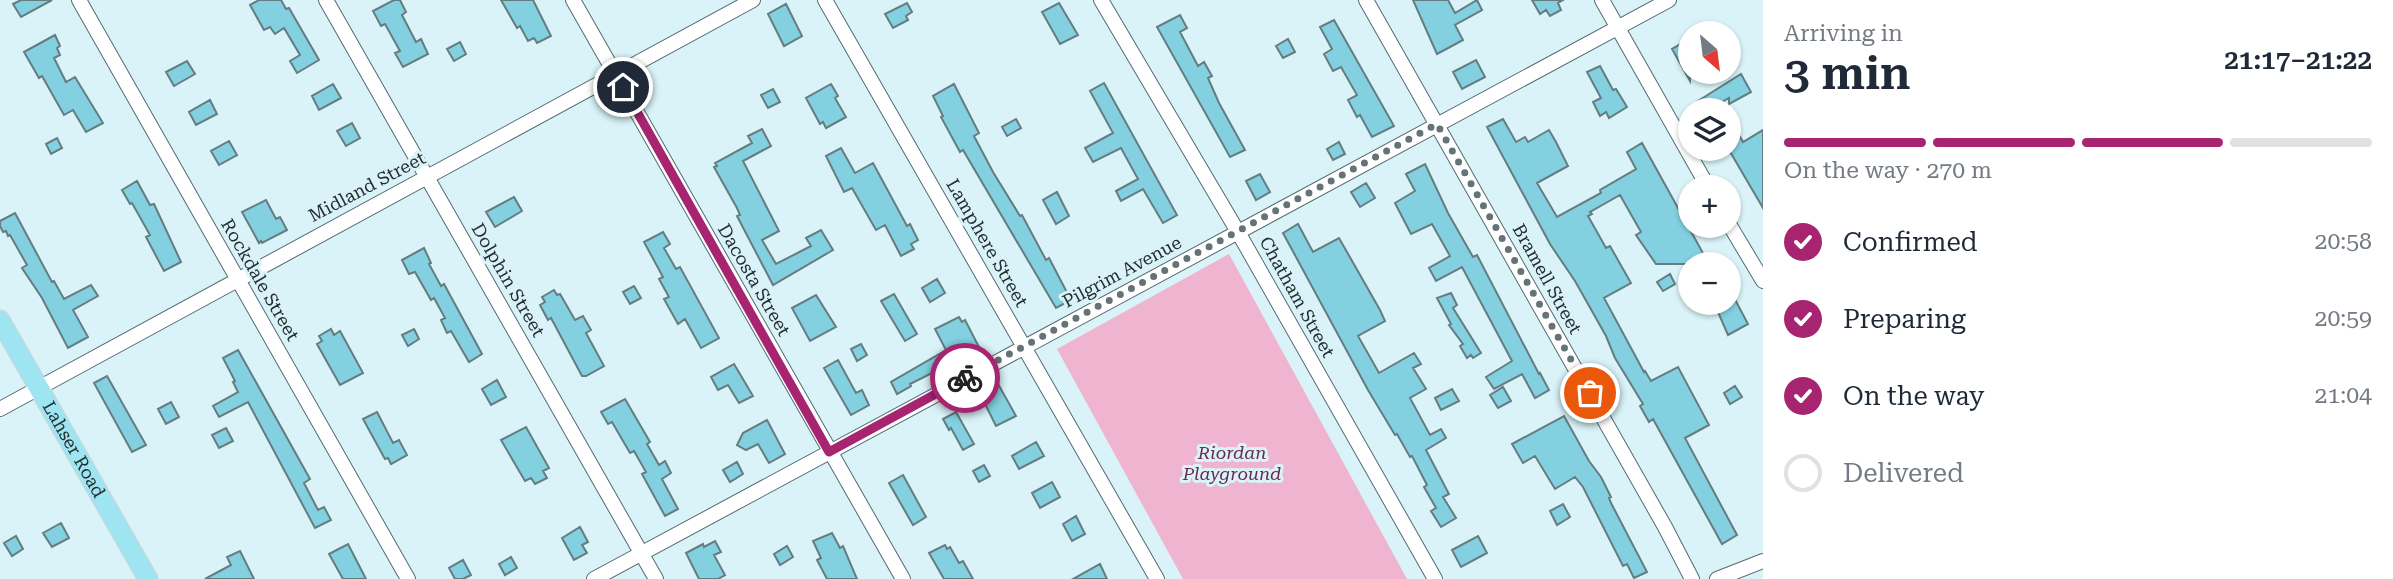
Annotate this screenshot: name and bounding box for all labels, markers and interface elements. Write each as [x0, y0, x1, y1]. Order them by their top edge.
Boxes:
text: Arriving in [1784, 20, 1903, 47]
north arrow [1678, 21, 1741, 84]
map controls [1678, 21, 1741, 315]
text: 21:17–21:22 [2224, 45, 2372, 75]
text: 3 min [1784, 46, 1911, 100]
pin [593, 57, 653, 117]
icon: home [604, 68, 642, 106]
button: layers [1678, 98, 1741, 161]
street label: Midland Street [305, 147, 429, 226]
text: On the way · 270 m [1784, 157, 1992, 184]
street label: Lamphere Street [942, 175, 1033, 311]
button: + [1678, 175, 1741, 238]
street label: Rockdale Street [217, 215, 304, 345]
street label: Dolphin Street [467, 219, 550, 340]
street label: Dacosta Street [714, 220, 795, 340]
street label: Bramell Street [1509, 220, 1586, 338]
icon: check [1784, 223, 1822, 261]
text: Confirmed [1843, 227, 1978, 257]
text: 20:58 [2315, 228, 2372, 255]
street label: Pilgrim Avenue [1059, 231, 1185, 312]
street label: Chatham Street [1256, 233, 1339, 361]
button: − [1678, 252, 1741, 315]
icon: check [1784, 300, 1822, 338]
text: Preparing [1843, 304, 1966, 334]
text: 20:59 [2315, 305, 2372, 332]
courier [930, 343, 1000, 413]
icon: bike [946, 359, 984, 397]
pin [1560, 363, 1620, 423]
icon: bag [1571, 374, 1609, 412]
icon: check [1784, 377, 1822, 415]
text: On the way [1843, 381, 1984, 411]
text: 21:04 [2315, 382, 2372, 409]
street label: Lahser Road [39, 397, 110, 501]
park label: Riordan Playground [1182, 442, 1281, 484]
text: Delivered [1843, 458, 1964, 488]

